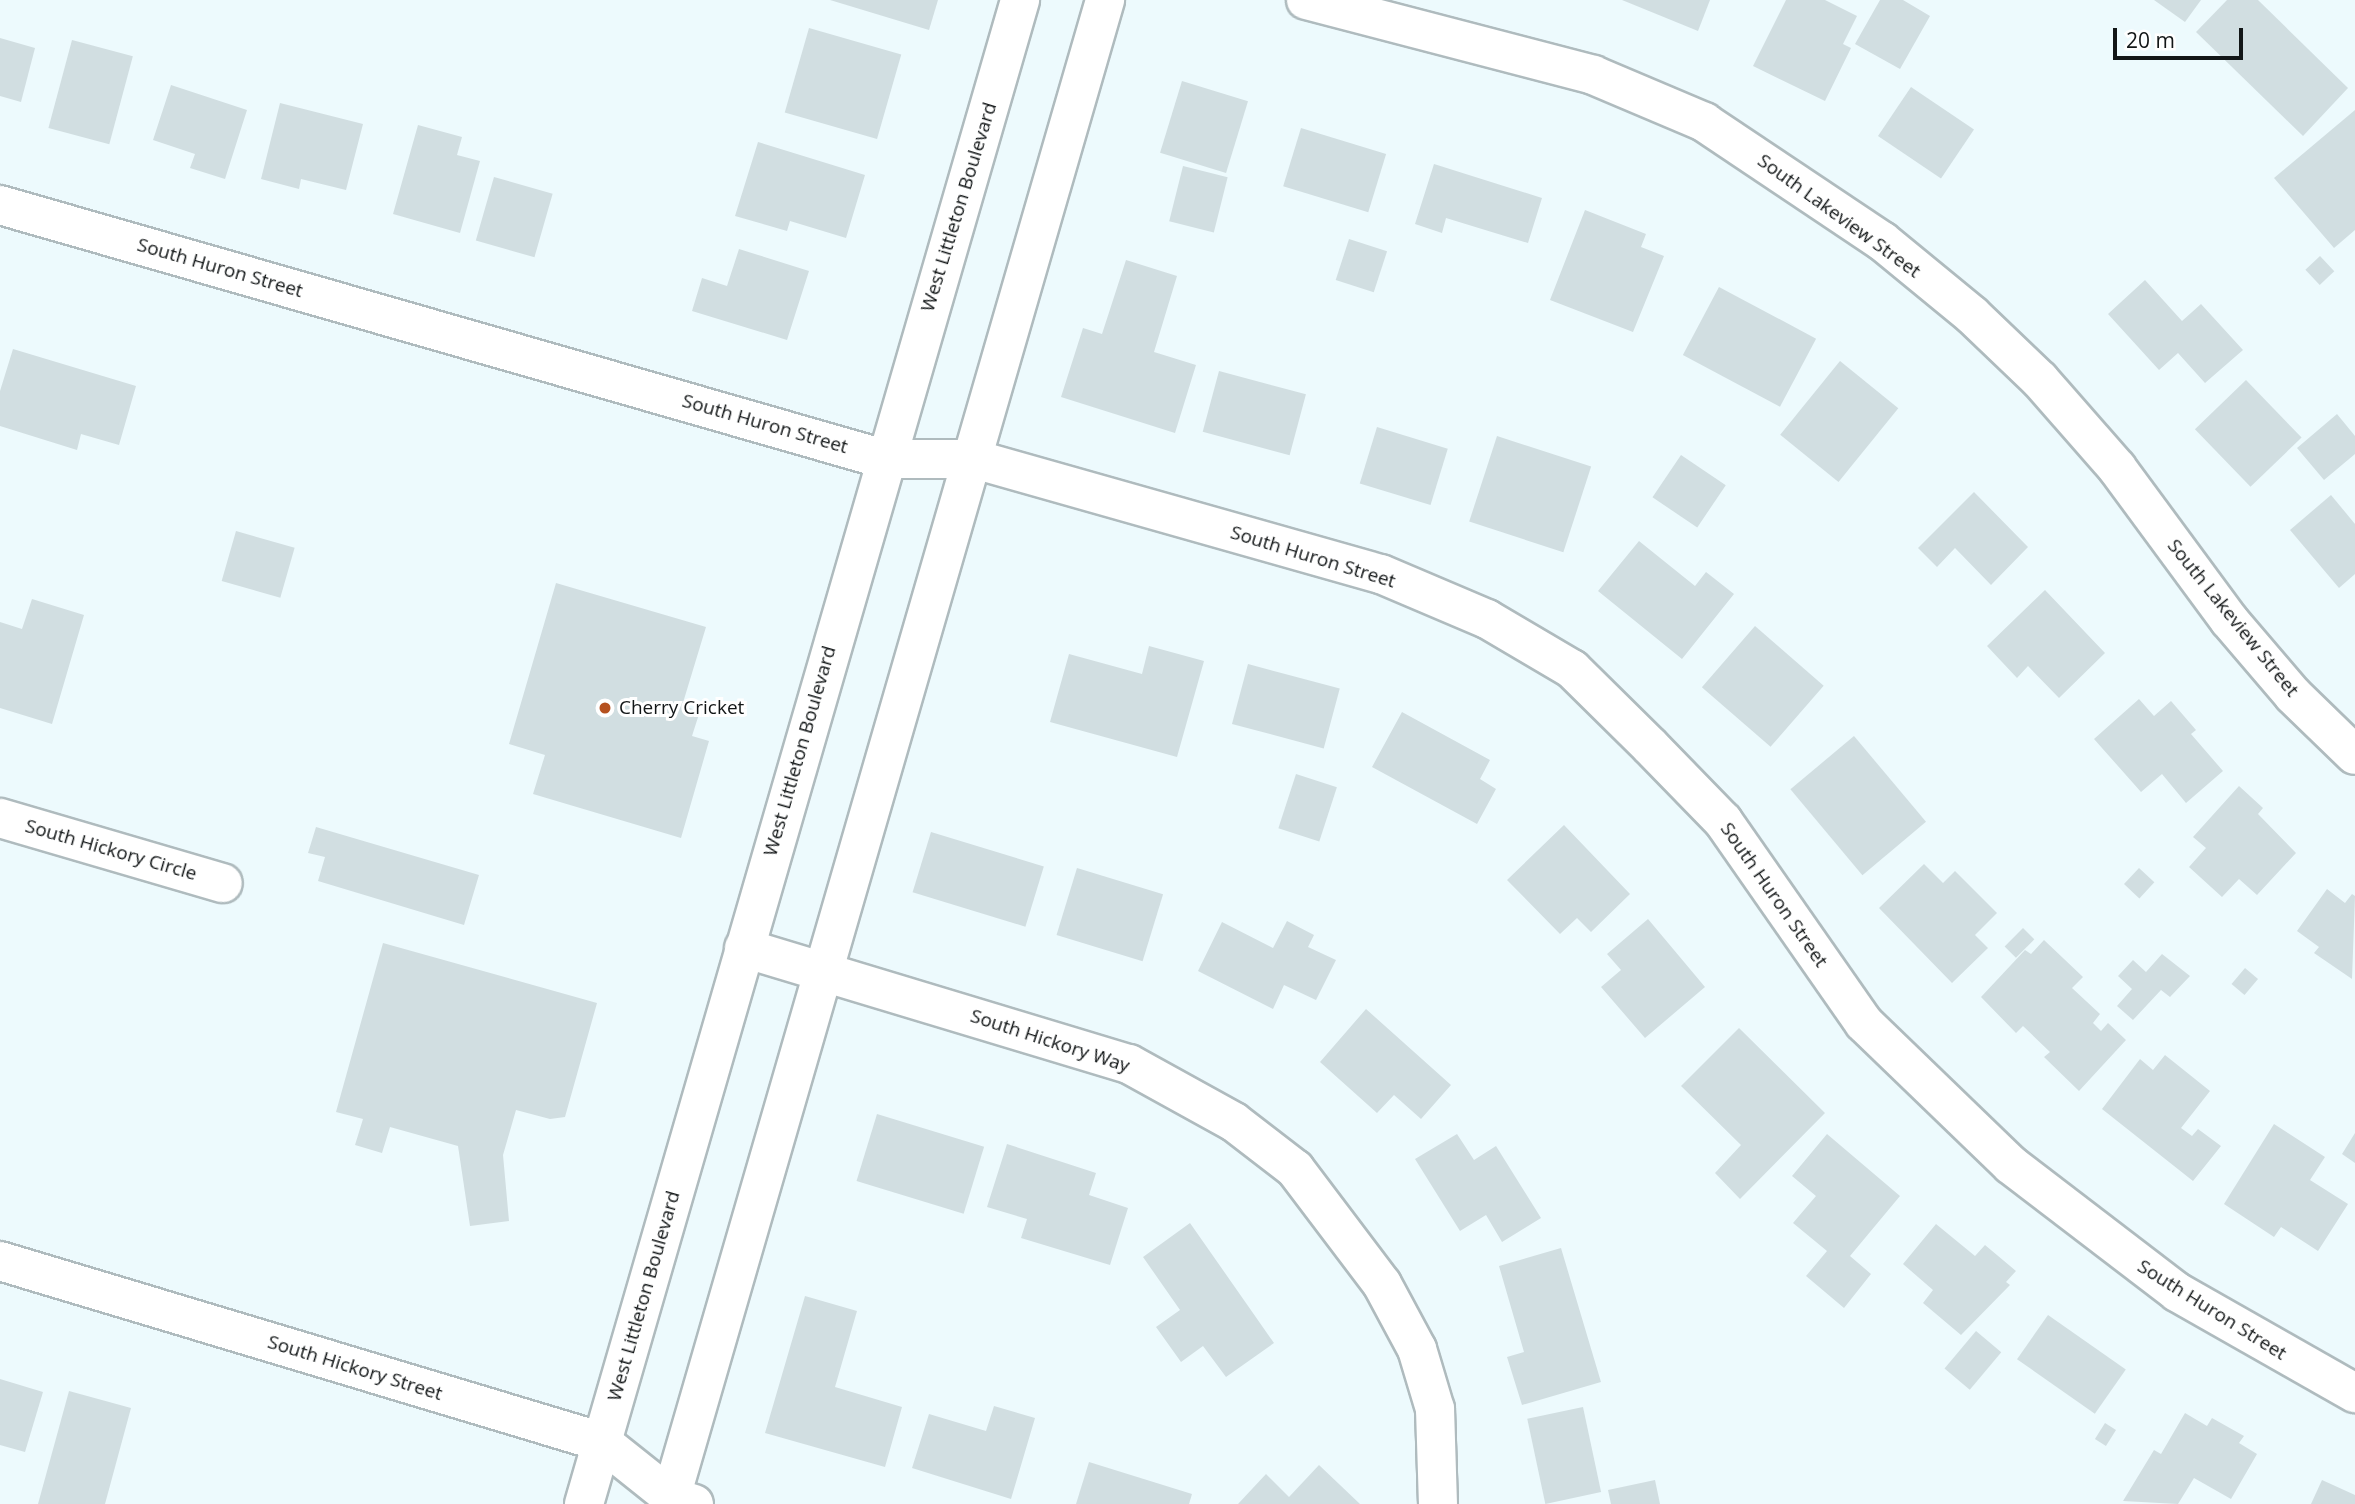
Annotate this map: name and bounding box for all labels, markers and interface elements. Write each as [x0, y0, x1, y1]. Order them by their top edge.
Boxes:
scale bar [2117, 14, 2246, 58]
text: 20 m [2126, 26, 2175, 54]
street label: West Littleton Boulevard [916, 100, 1002, 314]
street label: South Lakeview Street [1753, 149, 1925, 283]
street label: South Huron Street [134, 233, 306, 303]
street label: South Huron Street [679, 389, 851, 459]
street label: South Huron Street [1228, 521, 1398, 593]
street label: South Lakeview Street [2163, 535, 2303, 701]
street label: West Littleton Boulevard [759, 643, 841, 859]
place label: Cherry Cricket [619, 697, 744, 719]
marker: Cherry Cricket [597, 700, 613, 716]
street label: South Hickory Circle [23, 815, 199, 885]
street label: South Huron Street [1716, 818, 1832, 972]
street label: South Hickory Way [968, 1005, 1132, 1077]
street label: West Littleton Boulevard [603, 1188, 685, 1404]
street label: South Huron Street [2133, 1255, 2291, 1365]
street label: South Hickory Street [265, 1331, 445, 1405]

